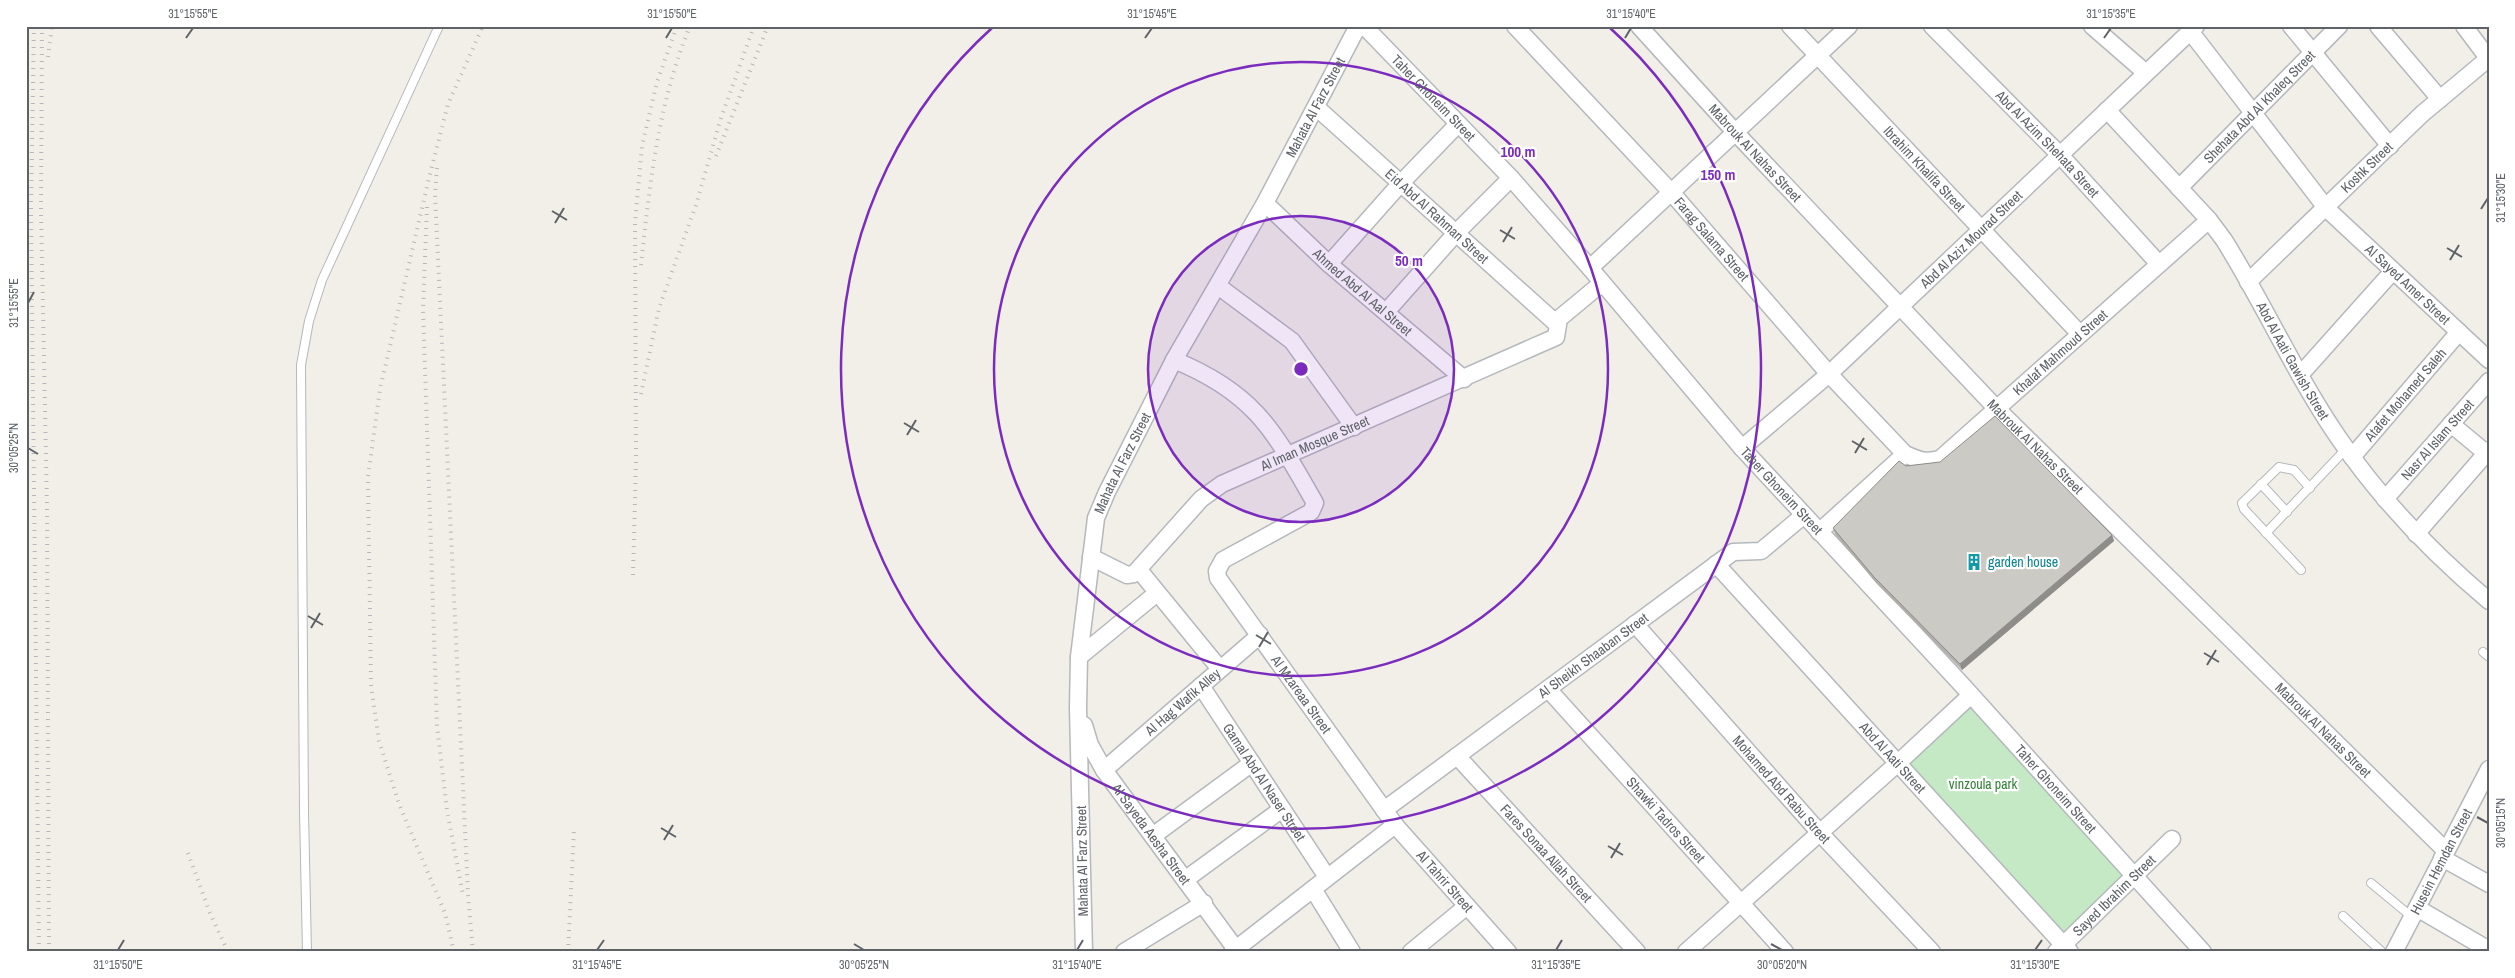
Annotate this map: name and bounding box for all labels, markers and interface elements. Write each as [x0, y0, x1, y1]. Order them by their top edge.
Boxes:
text: 31°15'55"E [168, 6, 218, 22]
text: 31°15'50"E [647, 6, 697, 22]
text: 31°15'45"E [1127, 6, 1177, 22]
text: 31°15'40"E [1606, 6, 1656, 22]
text: 31°15'35"E [2086, 6, 2136, 22]
street label: Shehata Abd Al Khaleq Street [2199, 47, 2319, 167]
street label: Taher Ghoneim Street [1388, 51, 1479, 145]
street label: Mahata Al Farz Street [1282, 54, 1349, 160]
street label: Abd Al Azim Shehata Street [1991, 86, 2103, 201]
street label: Mabrouk Al Nahas Street [1705, 100, 1805, 206]
street label: Ibrahim Khalifa Street [1879, 122, 1969, 216]
street label: Koshk Street [2337, 138, 2397, 197]
text: 100 m [1501, 141, 1535, 162]
text: 150 m [1701, 164, 1735, 185]
street label: Eid Abd Al Rahman Street [1381, 165, 1493, 267]
text: 31°15'30"E [2493, 173, 2509, 223]
street label: Abd Al Aziz Mourad Street [1915, 187, 2026, 293]
street label: Farag Salama Street [1670, 193, 1753, 285]
street label: Al Sayed Amer Street [2361, 240, 2454, 328]
street label: Ahmed Abd Al Aal Street [1308, 244, 1416, 340]
text: 50 m [1395, 250, 1423, 271]
text: 31°15'55"E [6, 278, 22, 328]
street label: Abd Al Aati Gawish Street [2252, 298, 2333, 423]
street label: Khalaf Mahmoud Street [2009, 306, 2111, 399]
street label: Atafet Mohamed Saleh [2360, 344, 2450, 446]
centre of rings [1292, 360, 1310, 378]
street label: Mabrouk Al Nahas Street [1983, 395, 2087, 498]
street label: Nasr Al Islam Street [2397, 396, 2478, 484]
street label: Mahata Al Farz Street [1090, 409, 1155, 516]
street label: Al Iman Mosque Street [1257, 411, 1372, 475]
text: 30°05'25"N [6, 423, 22, 473]
street label: Taher Ghoneim Street [1736, 443, 1827, 538]
building icon: garden house [1964, 552, 1984, 572]
place label: garden house [1988, 553, 2058, 571]
street label: Al Sheikh Shaaban Street [1534, 609, 1652, 703]
street label: Al Mzareaa Street [1267, 651, 1335, 737]
street label: Al Hag Wafik Alley [1140, 664, 1224, 740]
street label: Mabrouk Al Nahas Street [2271, 679, 2375, 781]
street label: Abd Al Aati Street [1855, 717, 1930, 797]
street label: Gamal Abd Al Naser Street [1219, 720, 1310, 844]
street label: Mohamed Abd Rabu Street [1729, 732, 1834, 847]
street label: Taher Ghoneim Street [2011, 741, 2100, 837]
street label: Shawki Tadros Street [1623, 773, 1709, 866]
park label: vinzoula park [1949, 775, 2017, 793]
street label: Al Sayeda Aesha Street [1107, 779, 1194, 888]
text: 30°05'15"N [2493, 798, 2509, 848]
street label: Fares Sonaa Allah Street [1497, 800, 1596, 906]
street label: Husein Hemdan Street [2406, 805, 2476, 918]
street label: Mahata Al Farz Street [1072, 806, 1092, 916]
street label: Al Tahrir Street [1412, 846, 1477, 916]
street label: Sayed Ibrahim Street [2069, 851, 2159, 940]
text: 31°15'50"E [93, 957, 143, 973]
text: 31°15'45"E [572, 957, 622, 973]
text: 30°05'25"N [839, 957, 889, 973]
text: 31°15'40"E [1052, 957, 1102, 973]
text: 31°15'35"E [1531, 957, 1581, 973]
text: 30°05'20"N [1757, 957, 1807, 973]
text: 31°15'30"E [2010, 957, 2060, 973]

